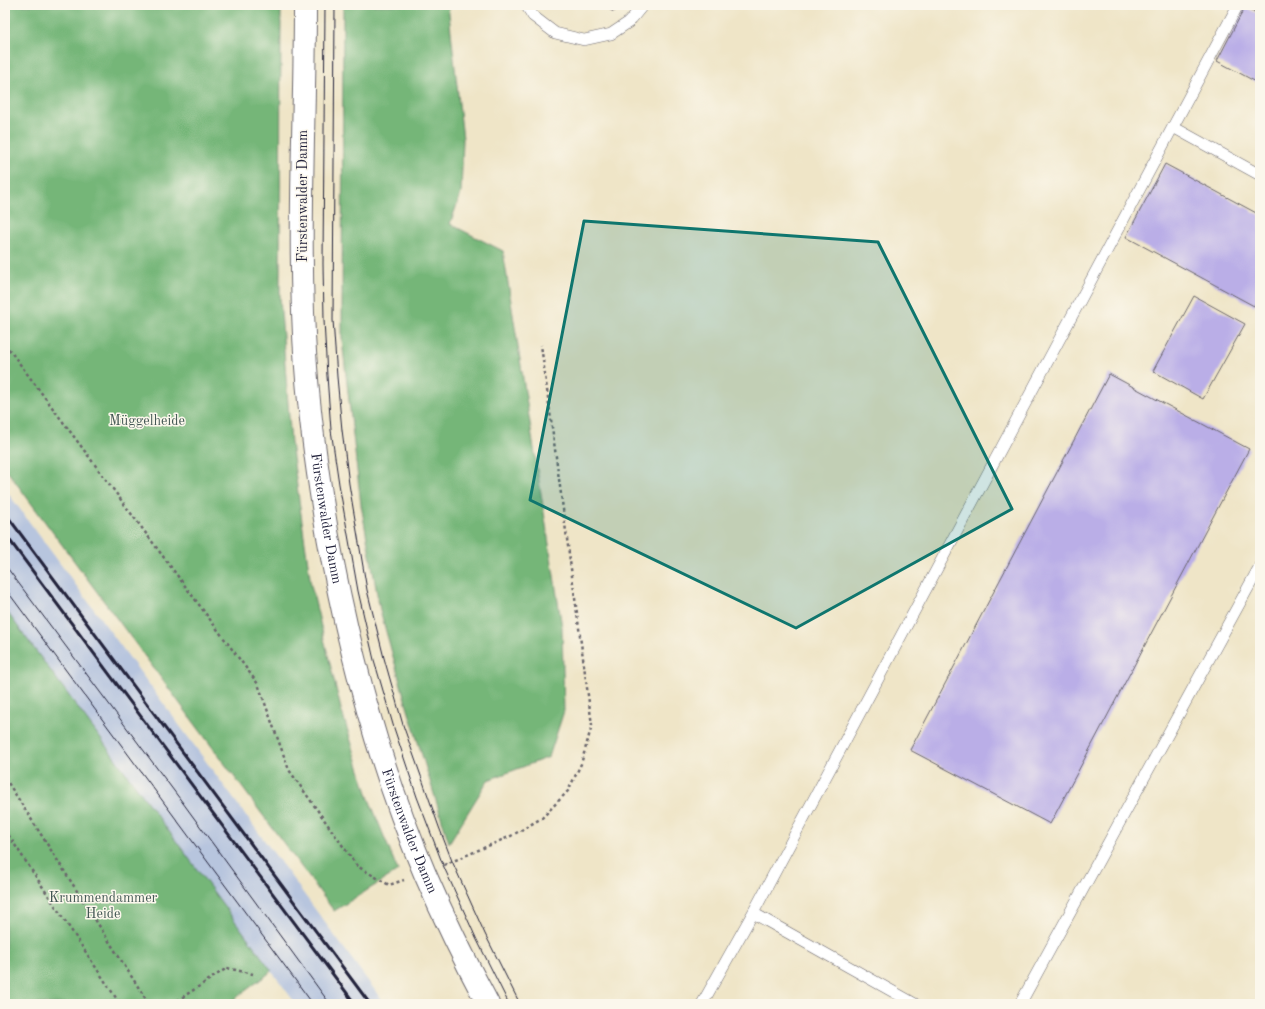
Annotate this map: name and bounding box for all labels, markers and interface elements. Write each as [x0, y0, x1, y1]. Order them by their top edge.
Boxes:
street label: Fürstenwalder Damm [296, 130, 310, 262]
park label: Müggelheide [109, 414, 185, 428]
street label: Fürstenwalder Damm [308, 452, 344, 585]
street label: Fürstenwalder Damm [379, 767, 440, 895]
park label: Krummendammer Heide [49, 891, 158, 921]

